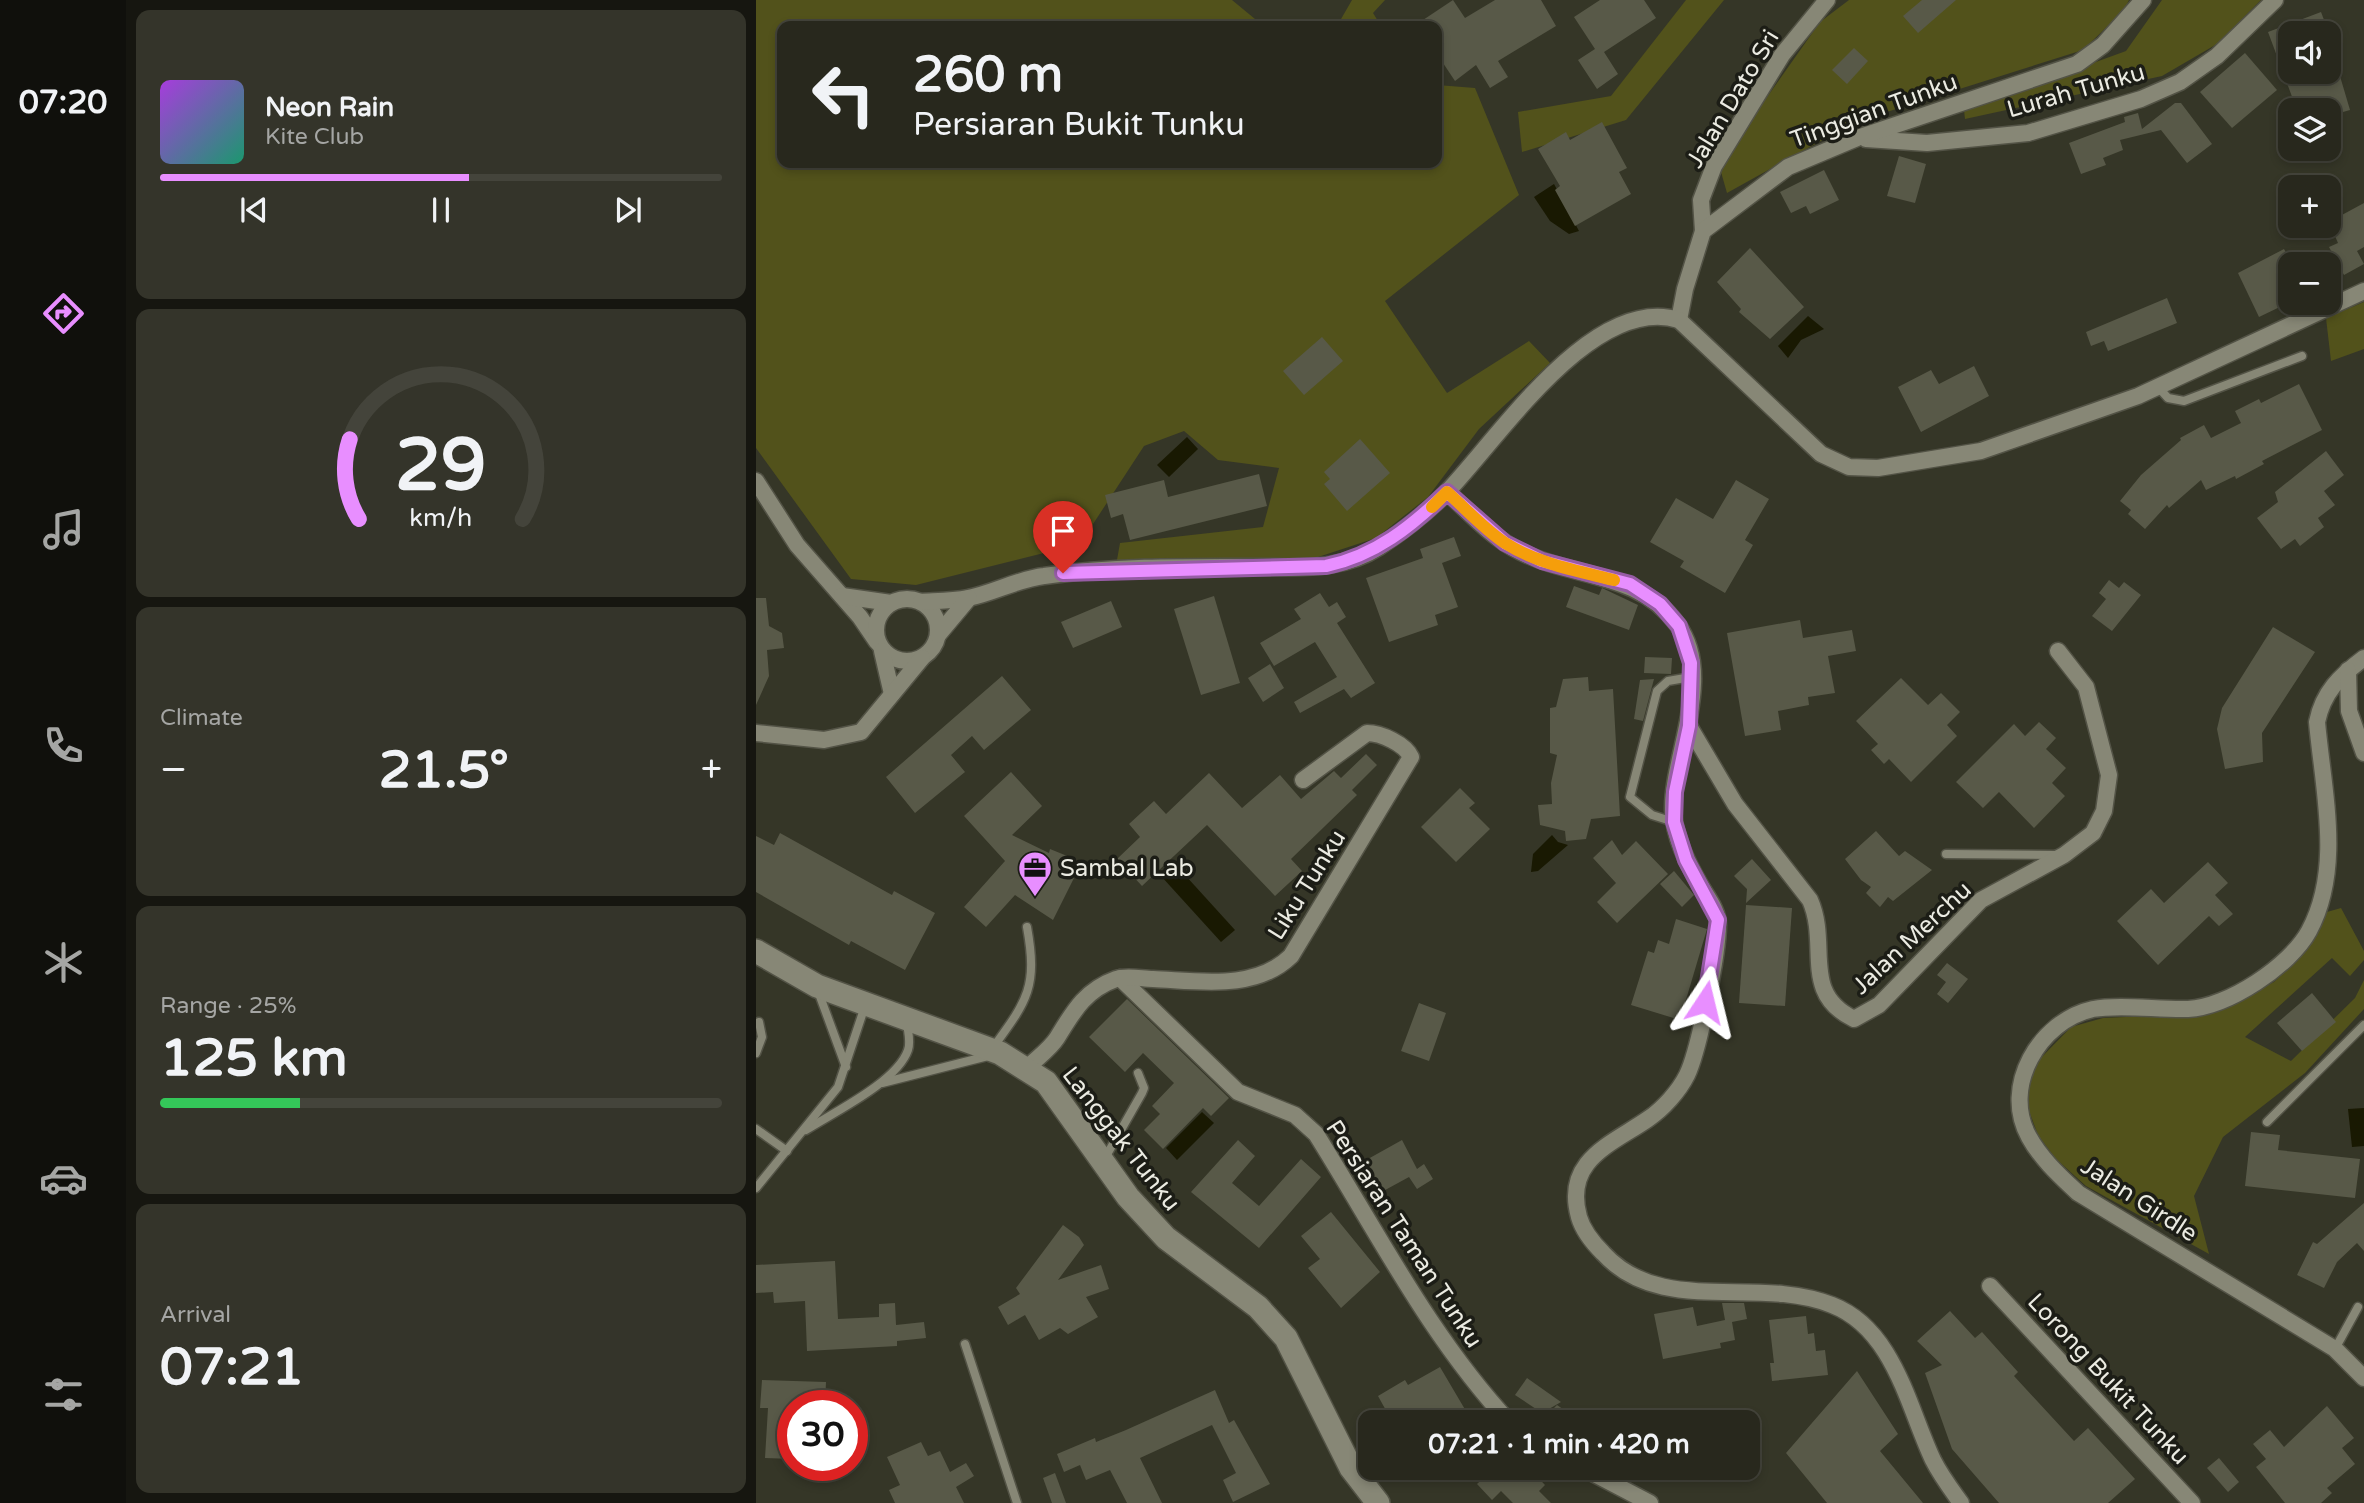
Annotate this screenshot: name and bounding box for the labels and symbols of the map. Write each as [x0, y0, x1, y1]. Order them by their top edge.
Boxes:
street label: Jalan Dato Sri [1681, 25, 1785, 173]
street label: Lurah Tunku [2004, 57, 2148, 125]
street label: Tinggian Tunku [1786, 67, 1962, 155]
pin [1033, 501, 1093, 573]
street label: Liku Tunku [1262, 825, 1352, 945]
office icon: Sambal Lab [1016, 849, 1054, 898]
place label: Sambal Lab [1060, 854, 1194, 883]
street label: Jalan Merchu [1846, 875, 1978, 1001]
position arrow [1668, 965, 1742, 1039]
street label: Langgak Tunku [1056, 1061, 1186, 1217]
street label: Persiaran Taman Tunku [1319, 1115, 1489, 1353]
street label: Jalan Girdle [2075, 1152, 2203, 1248]
street label: Lorong Bukit Tunku [2021, 1287, 2195, 1471]
speed limit sign: 30 [777, 1390, 868, 1481]

